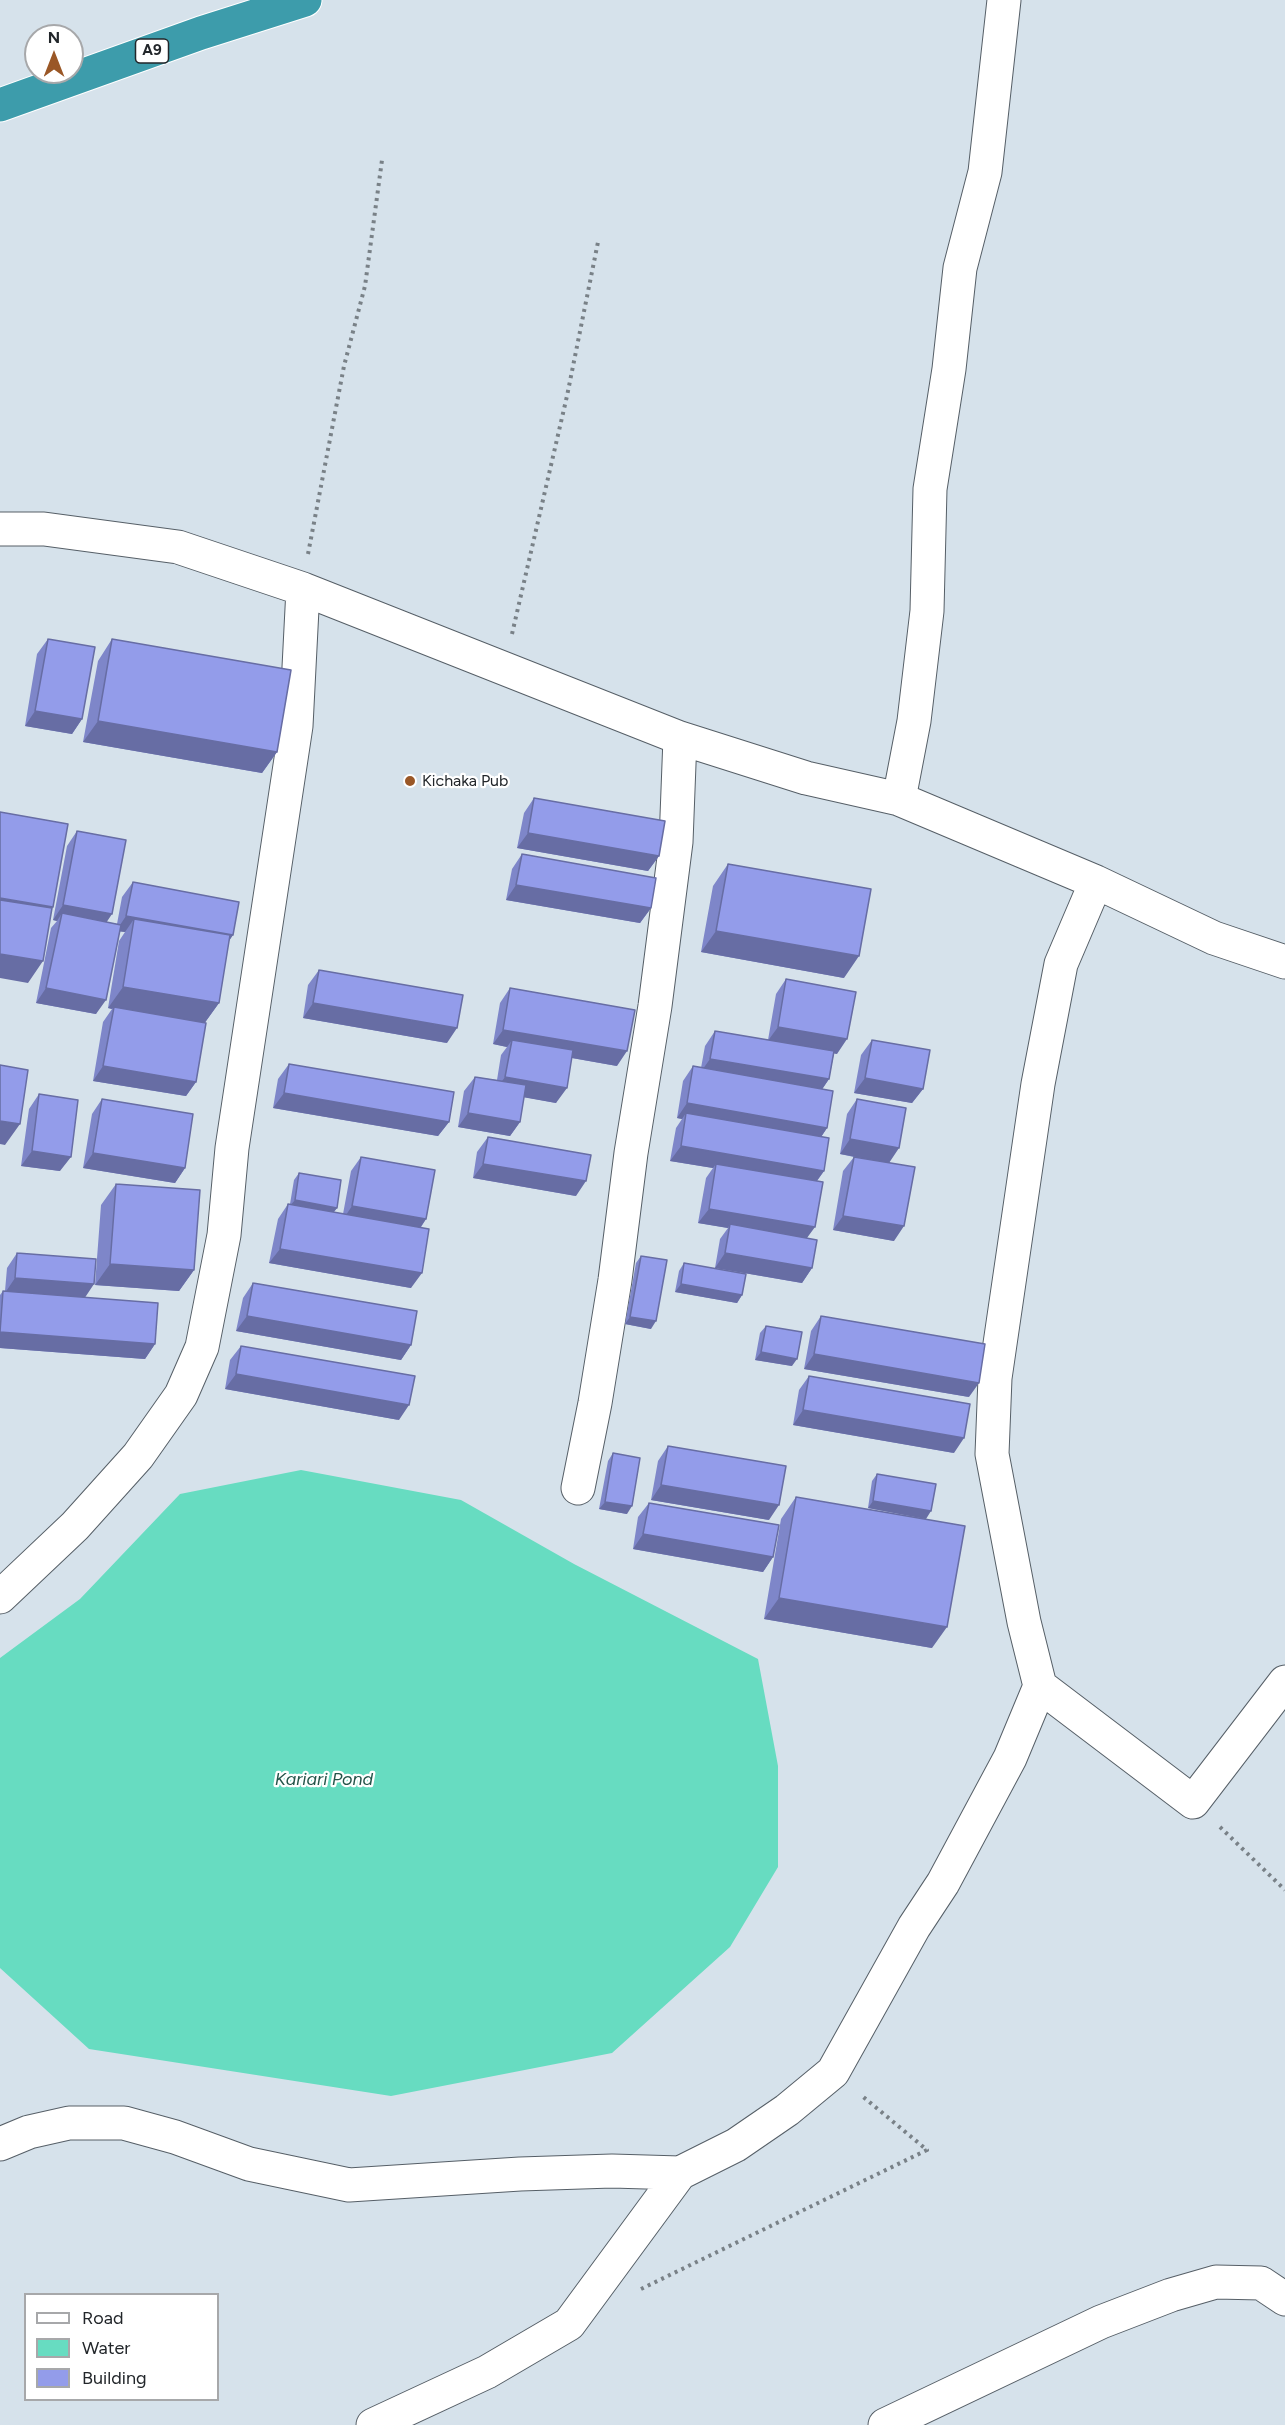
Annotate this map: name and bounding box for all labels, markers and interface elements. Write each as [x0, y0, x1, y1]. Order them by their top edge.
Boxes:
north arrow [24, 24, 84, 84]
text: N [48, 28, 60, 47]
road number: A9 [136, 39, 168, 63]
place label: Kichaka Pub [422, 771, 508, 791]
marker: Kichaka Pub [403, 774, 417, 788]
water label: Kariari Pond [275, 1769, 373, 1791]
legend [24, 2293, 219, 2401]
text: Road [82, 2307, 123, 2329]
text: Water [82, 2337, 130, 2359]
text: Building [82, 2367, 147, 2389]

